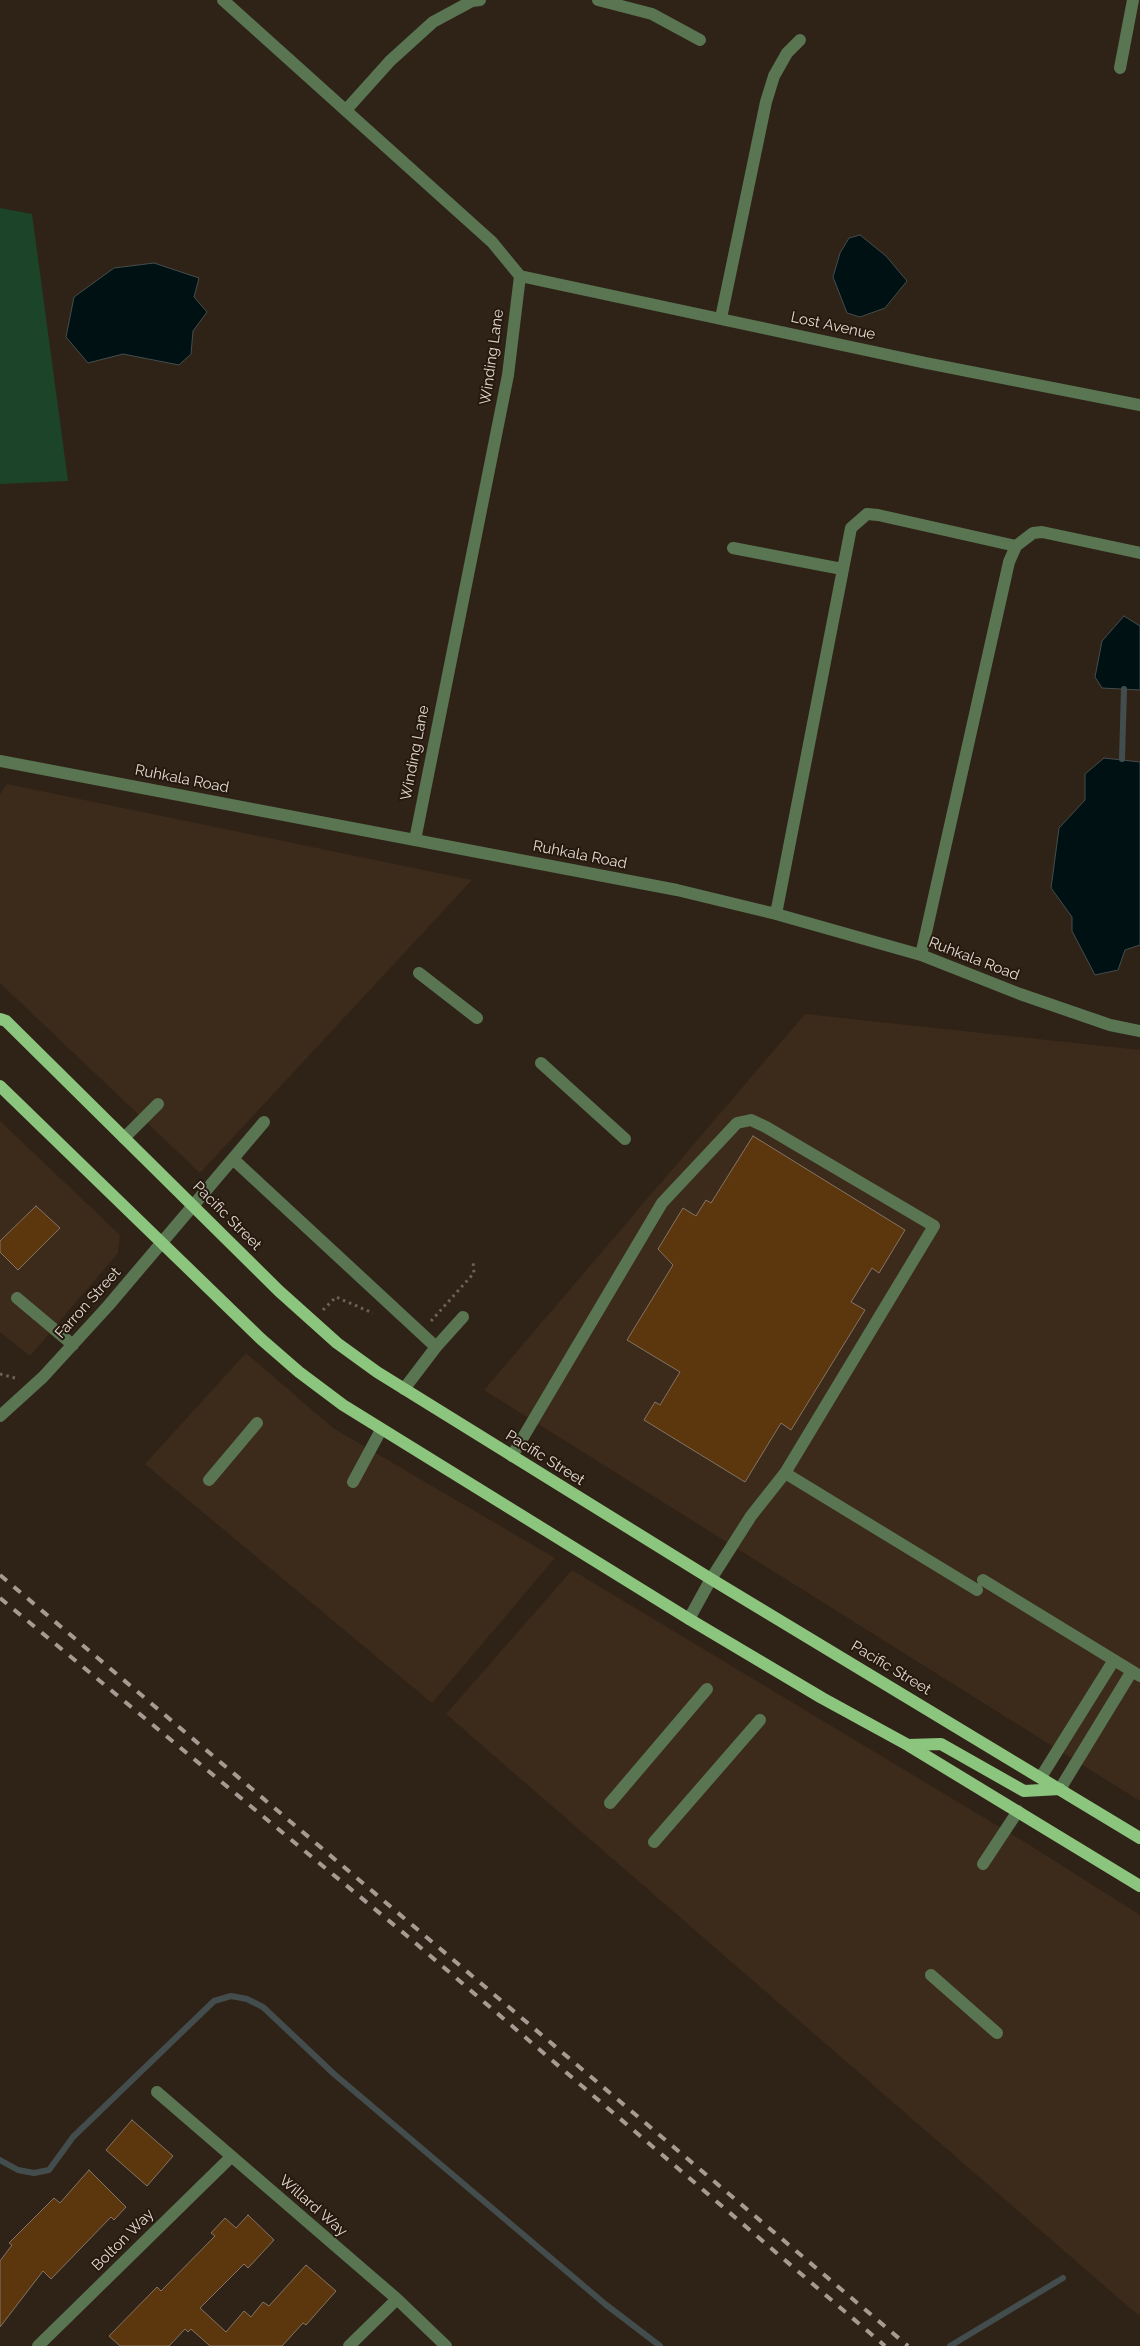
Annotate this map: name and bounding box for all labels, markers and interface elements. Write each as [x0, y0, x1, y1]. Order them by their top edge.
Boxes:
street label: Winding Lane [476, 308, 508, 406]
street label: Lost Avenue [789, 308, 877, 344]
street label: Winding Lane [397, 704, 433, 802]
street label: Ruhkala Road [133, 761, 231, 797]
street label: Ruhkala Road [531, 837, 629, 873]
street label: Ruhkala Road [926, 933, 1022, 985]
street label: Pacific Street [189, 1178, 265, 1254]
street label: Farron Street [51, 1264, 125, 1342]
street label: Pacific Street [502, 1426, 588, 1490]
street label: Pacific Street [848, 1637, 934, 1699]
street label: Willard Way [275, 2171, 351, 2241]
street label: Bolton Way [88, 2205, 158, 2275]

